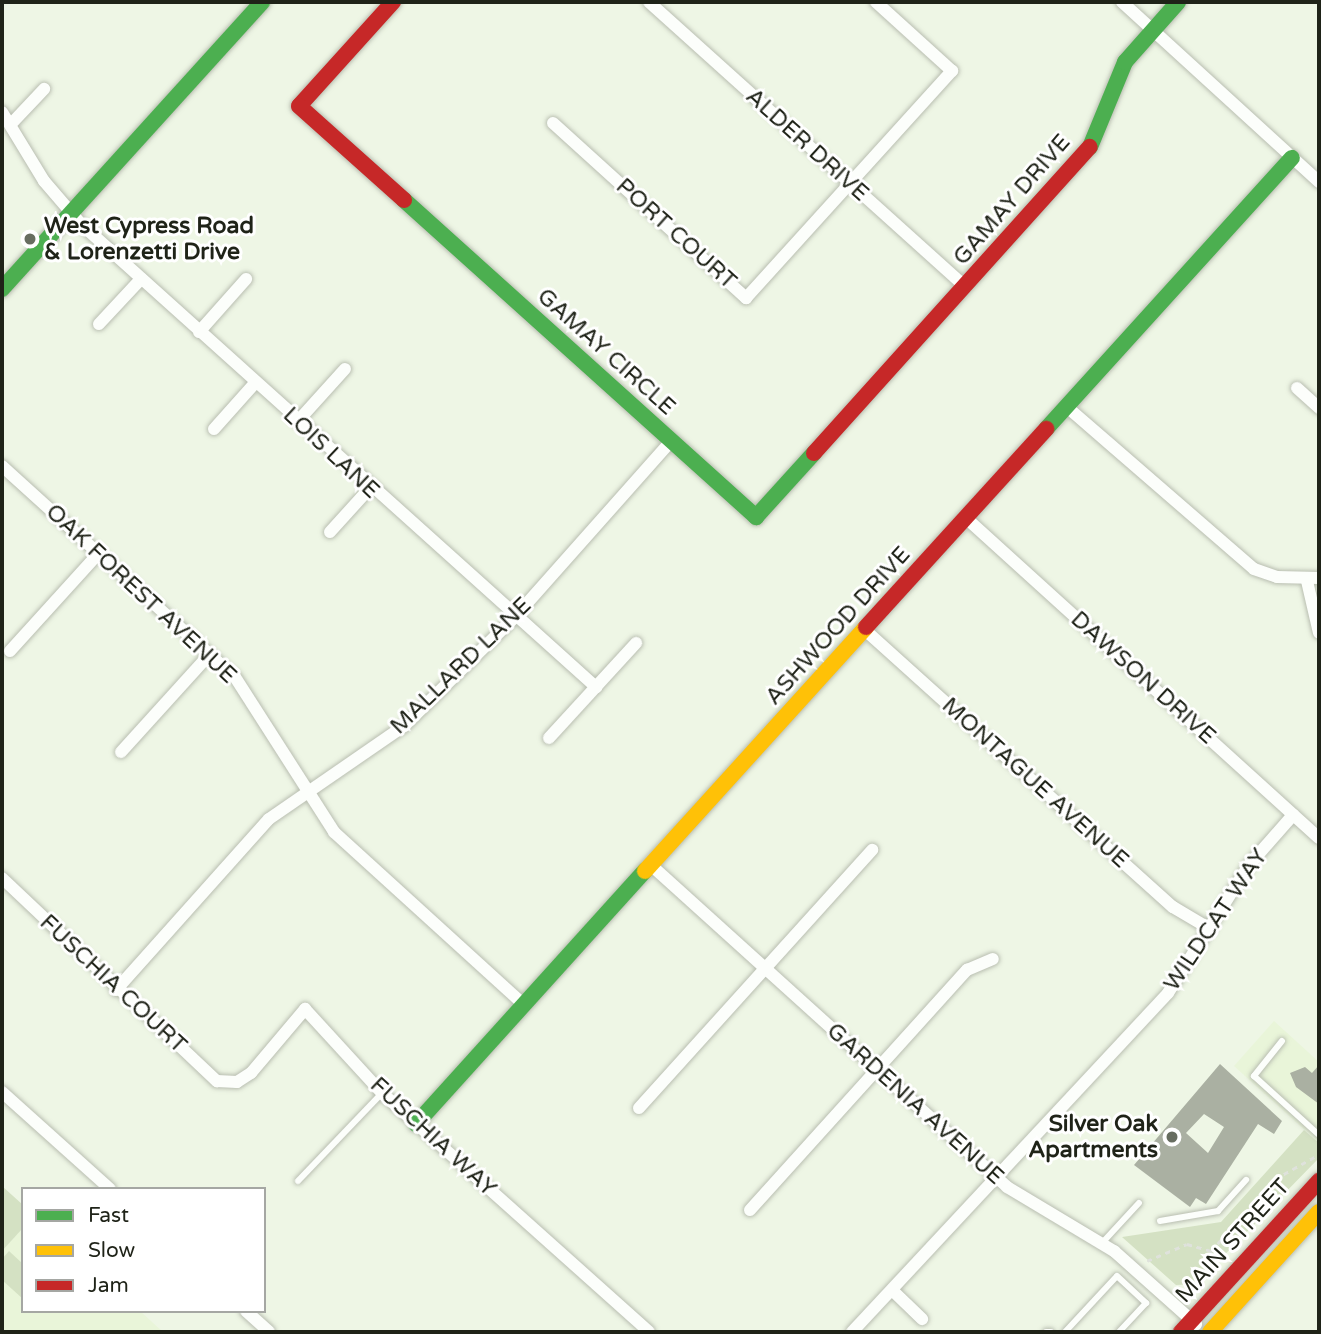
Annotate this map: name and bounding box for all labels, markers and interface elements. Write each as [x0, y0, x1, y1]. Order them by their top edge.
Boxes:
street label: ALDER DRIVE [740, 83, 874, 207]
street label: GAMAY DRIVE [948, 129, 1076, 271]
street label: PORT COURT [610, 173, 742, 295]
place label: West Cypress Road & Lorenzetti Drive [44, 212, 254, 266]
marker: West Cypress Road & Lorenzetti Drive [22, 231, 38, 247]
street label: GAMAY CIRCLE [531, 283, 681, 421]
street label: LOIS LANE [277, 401, 385, 505]
street label: OAK FOREST AVENUE [40, 498, 242, 690]
street label: ASHWOOD DRIVE [760, 541, 916, 711]
street label: MALLARD LANE [385, 592, 537, 740]
street label: DAWSON DRIVE [1065, 606, 1221, 750]
street label: MONTAGUE AVENUE [936, 692, 1134, 874]
street label: WILDCAT WAY [1158, 844, 1274, 996]
street label: FUSCHIA COURT [34, 909, 192, 1059]
street label: GARDENIA AVENUE [821, 1017, 1009, 1191]
street label: FUSCHIA WAY [364, 1072, 502, 1202]
place label: Silver Oak Apartments [1028, 1110, 1158, 1164]
marker: Silver Oak Apartments [1164, 1129, 1180, 1145]
street label: MAIN STREET [1170, 1173, 1296, 1309]
legend [21, 1187, 266, 1313]
text: Fast [88, 1203, 129, 1228]
text: Slow [88, 1238, 135, 1263]
text: Jam [88, 1273, 129, 1298]

